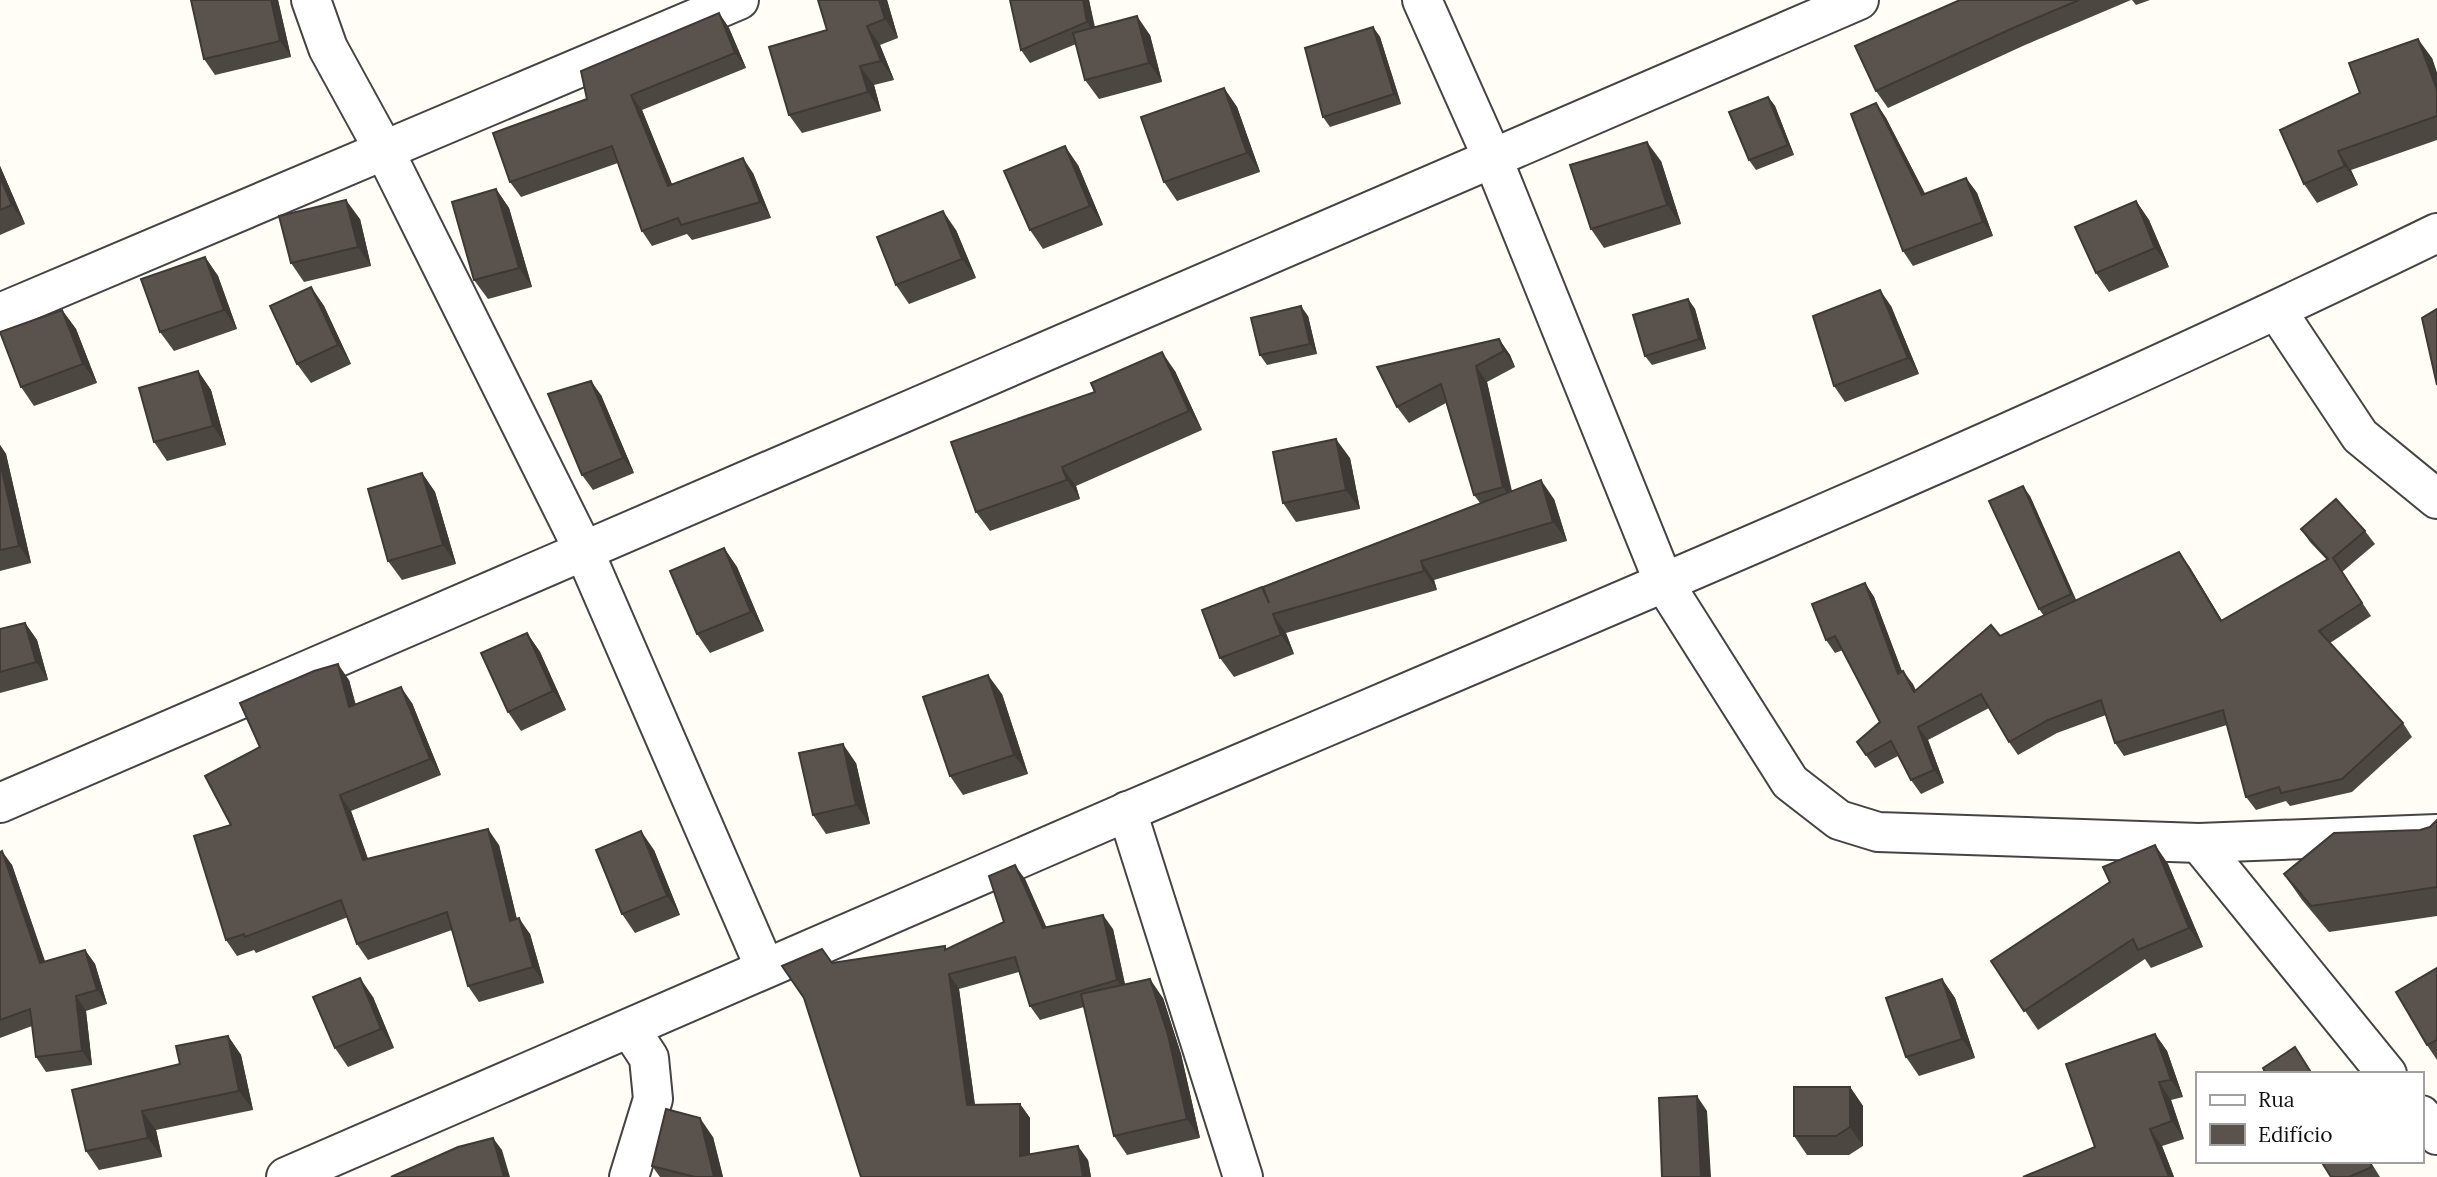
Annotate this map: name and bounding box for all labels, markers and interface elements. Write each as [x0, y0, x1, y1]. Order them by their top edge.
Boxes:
legend [2196, 1072, 2423, 1163]
text: Rua [2258, 1086, 2295, 1113]
text: Edifício [2258, 1121, 2333, 1148]

